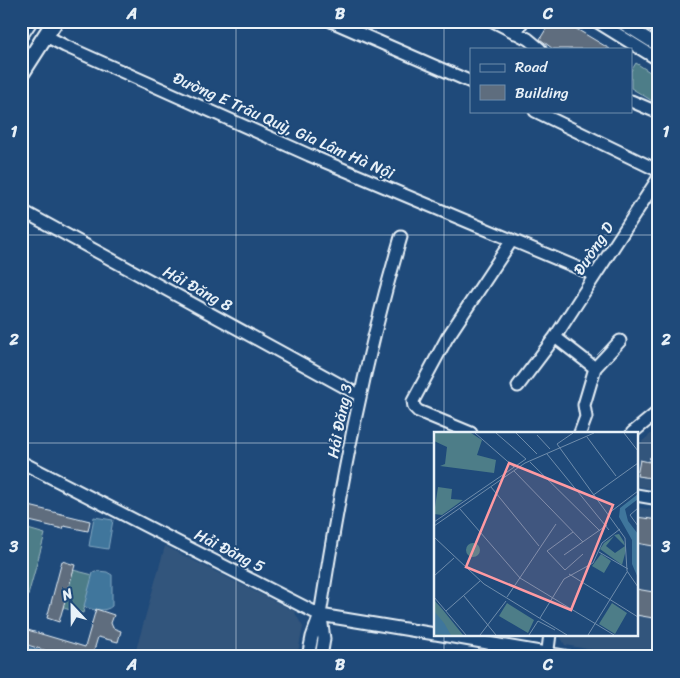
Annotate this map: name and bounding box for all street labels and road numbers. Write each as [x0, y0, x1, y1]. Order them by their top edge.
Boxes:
street label: Đường E Trâu Quỳ, Gia Lâm Hà Nội [168, 63, 400, 188]
street label: Đường D [565, 215, 622, 281]
street label: Hải Đăng 8 [157, 257, 238, 320]
street label: Hải Đăng 3 [318, 381, 361, 461]
street label: Hải Đăng 5 [189, 520, 270, 581]

